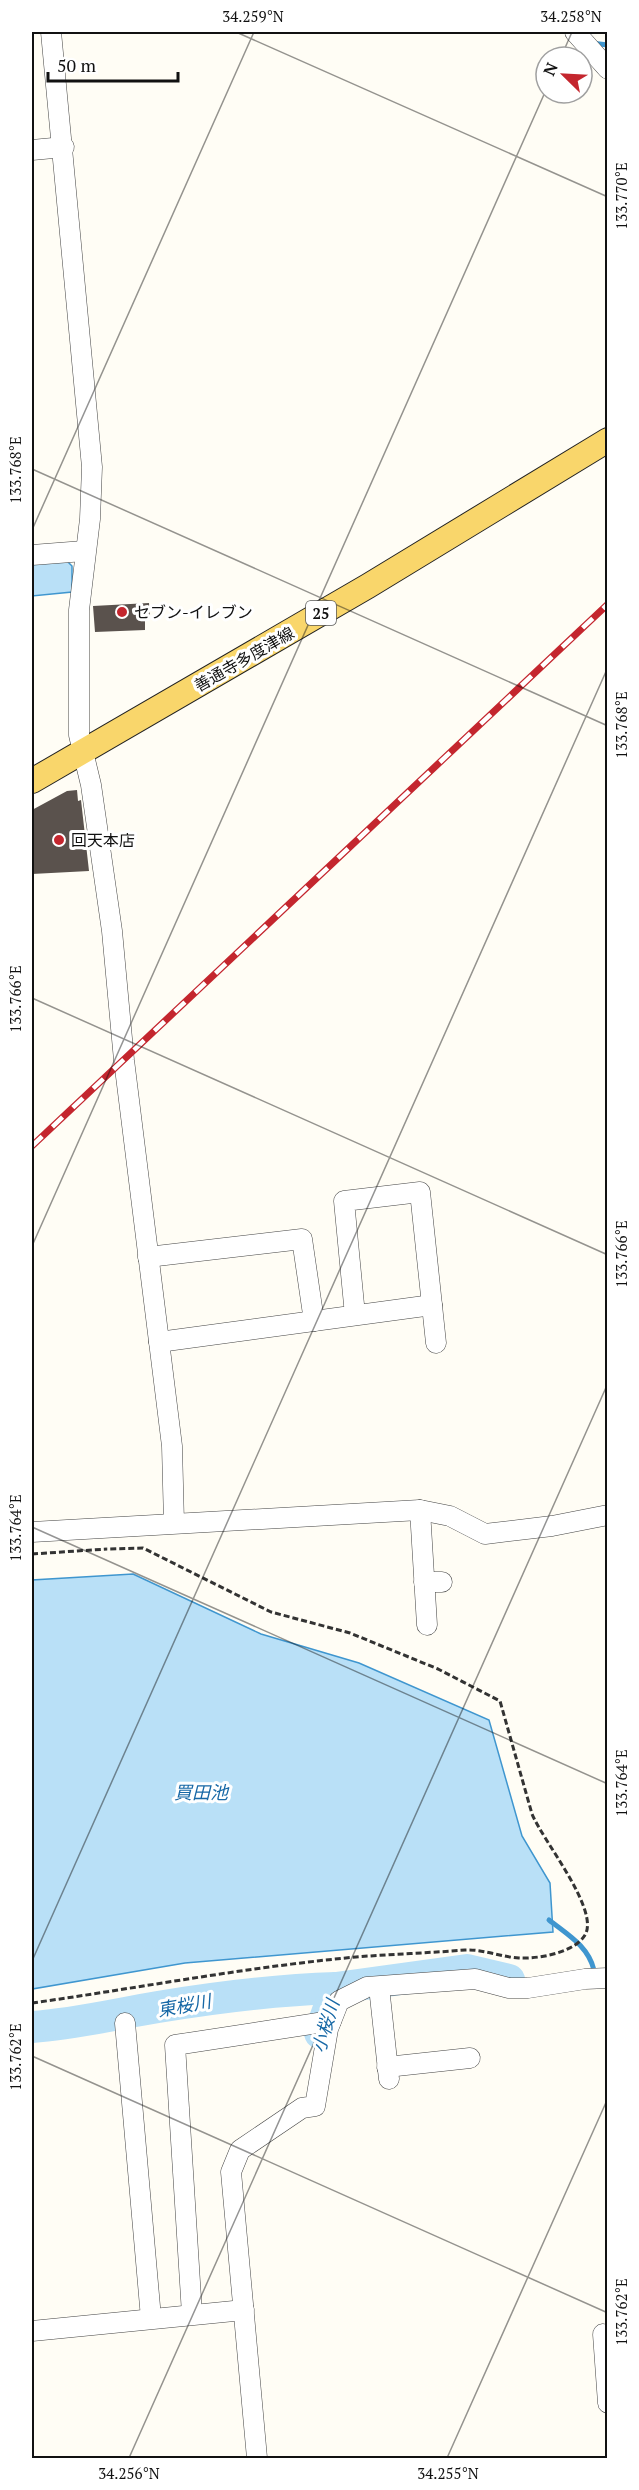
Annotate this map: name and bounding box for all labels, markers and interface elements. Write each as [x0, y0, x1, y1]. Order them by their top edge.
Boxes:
text: 34.259°N [222, 6, 284, 26]
text: 34.258°N [540, 6, 602, 26]
scale bar [48, 45, 178, 83]
north arrow [534, 45, 594, 105]
text: 50 m [57, 53, 97, 77]
text: N [538, 59, 563, 79]
text: 133.770°E [611, 162, 631, 230]
text: 133.768°E [5, 436, 25, 504]
place label: セブン-イレブン [134, 601, 253, 623]
road number: 25 [306, 601, 336, 625]
marker: セブン-イレブン [115, 605, 129, 619]
street label: 善通寺多度津線 [190, 621, 298, 697]
text: 133.768°E [611, 691, 631, 759]
place label: 回天本店 [71, 829, 135, 851]
marker: 回天本店 [52, 833, 66, 847]
text: 133.766°E [5, 965, 25, 1033]
text: 133.766°E [611, 1220, 631, 1288]
text: 133.764°E [5, 1494, 25, 1562]
text: 133.764°E [611, 1749, 631, 1817]
water label: 買田池 [174, 1780, 230, 1804]
water label: 東桜川 [155, 1988, 215, 2022]
water label: 小桜川 [306, 1995, 345, 2055]
text: 133.762°E [5, 2023, 25, 2091]
text: 133.762°E [611, 2278, 631, 2346]
text: 34.256°N [98, 2463, 160, 2483]
text: 34.255°N [417, 2463, 479, 2483]

